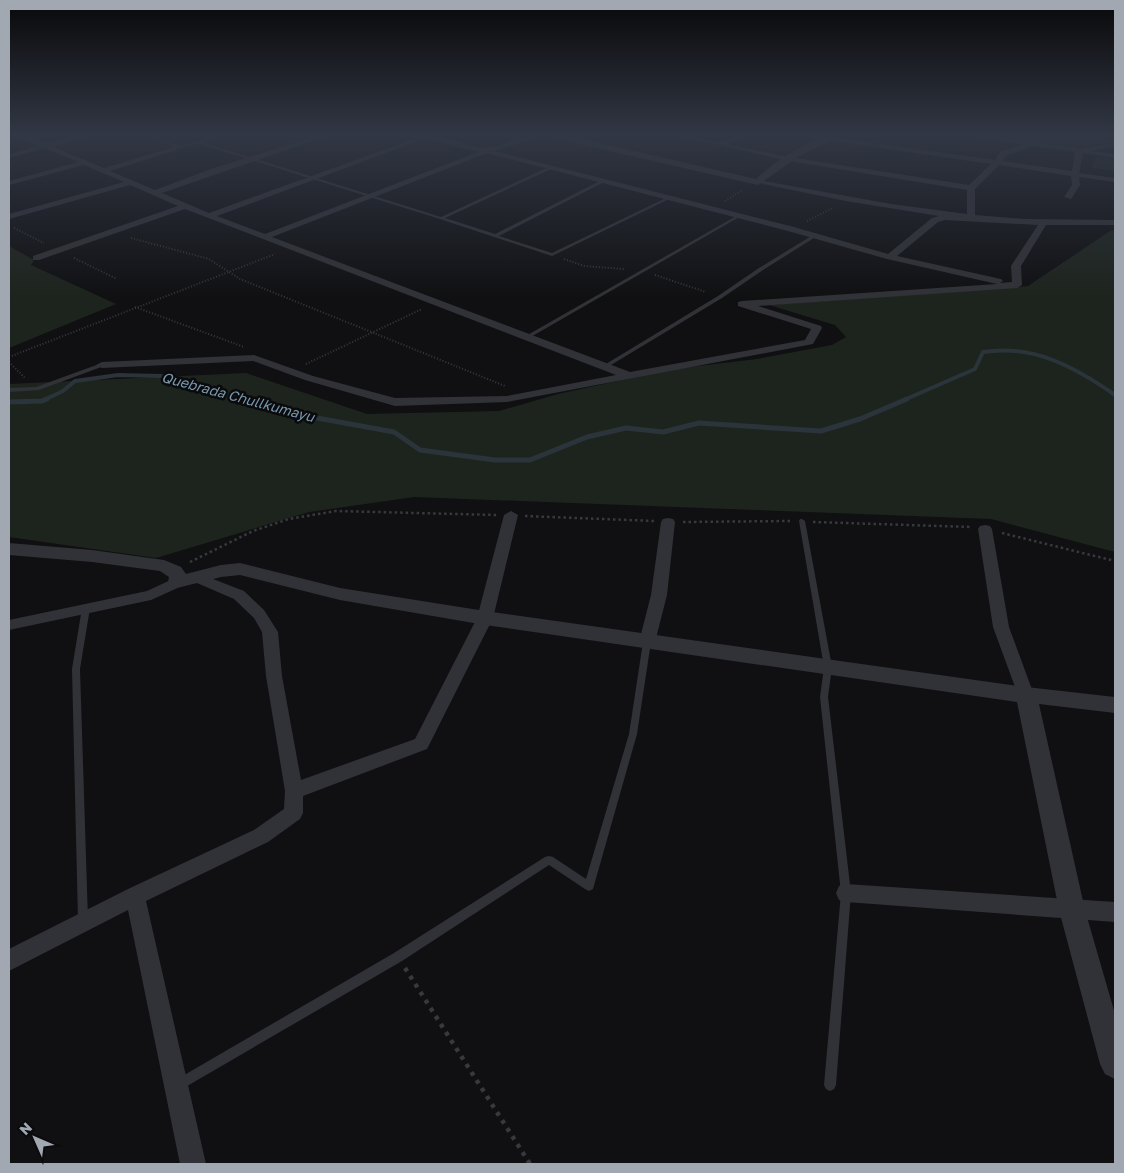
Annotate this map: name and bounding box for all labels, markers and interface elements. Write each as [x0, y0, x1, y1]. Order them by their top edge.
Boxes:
water label: Quebrada Chullkumayu [160, 368, 318, 425]
north arrow [10, 1113, 60, 1163]
text: N [16, 1119, 35, 1138]

